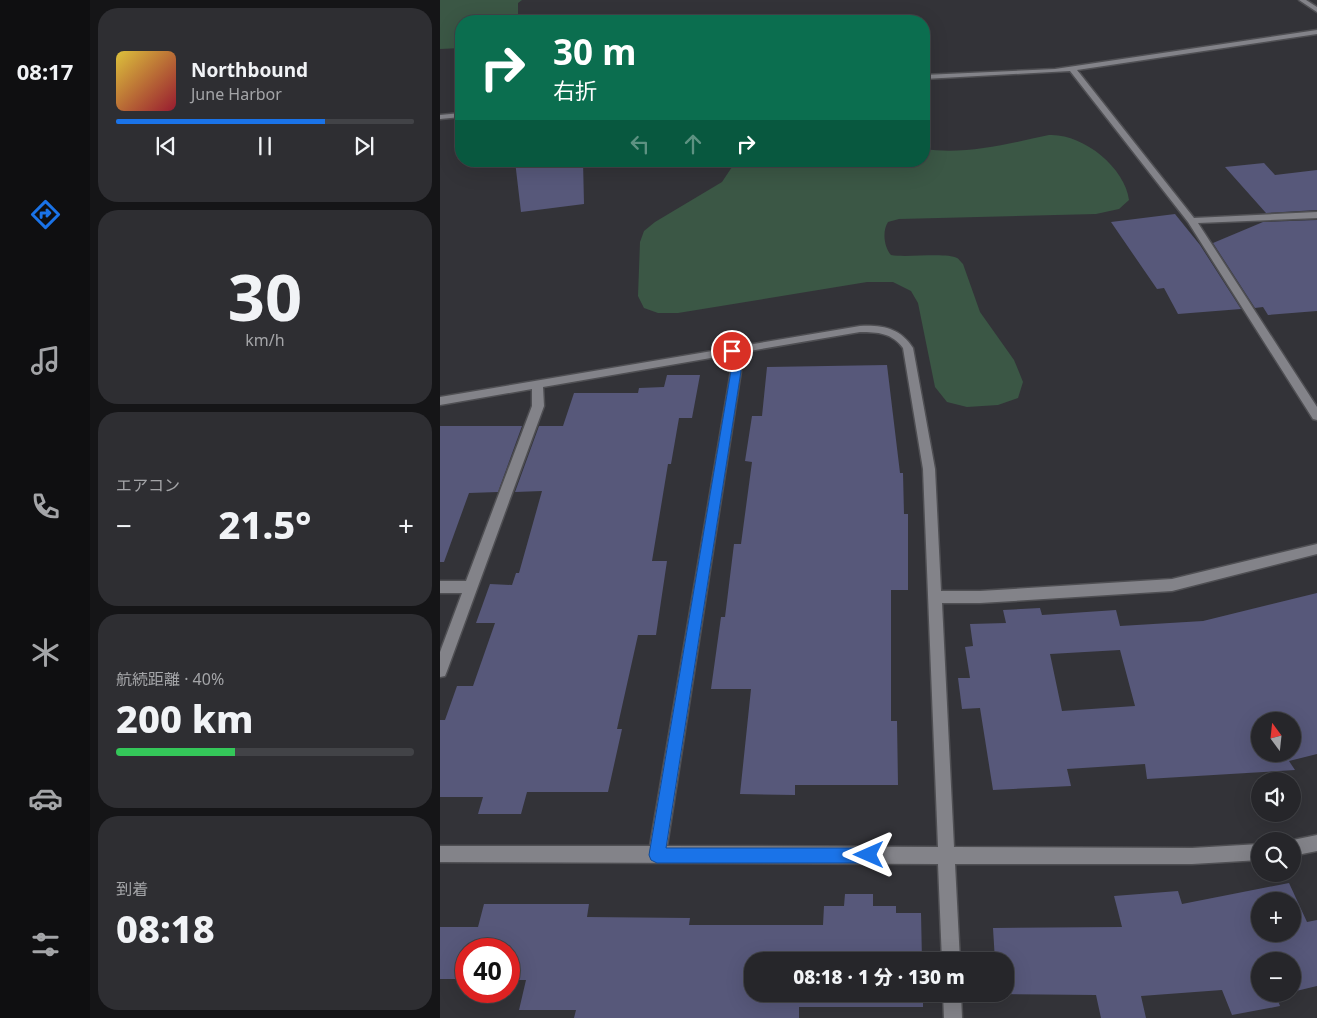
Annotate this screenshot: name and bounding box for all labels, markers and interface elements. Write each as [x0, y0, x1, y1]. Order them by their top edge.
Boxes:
text: 30 m [553, 28, 636, 75]
icon: right [470, 35, 535, 100]
text: 08:17 [17, 56, 73, 86]
text: Northbound [191, 57, 308, 83]
text: 右折 [553, 75, 597, 105]
text: June Harbor [191, 83, 282, 105]
icon: left [626, 130, 654, 158]
icon: ahead [679, 130, 707, 158]
icon: right [732, 130, 760, 158]
icon: previous [152, 132, 180, 160]
icon: pause [251, 132, 279, 160]
icon: next [350, 132, 378, 160]
icon: directions [28, 197, 63, 232]
text: 30 [228, 252, 302, 340]
text: km/h [245, 329, 285, 351]
pin [711, 330, 753, 372]
icon: arrive [718, 337, 746, 365]
icon: music [28, 343, 63, 378]
text: エアコン [116, 474, 180, 496]
icon: phone [28, 489, 63, 524]
text: 21.5° [219, 498, 311, 550]
text: − [116, 506, 132, 544]
text: + [398, 506, 414, 544]
icon: climate [28, 635, 63, 670]
text: 航続距離 · 40% [116, 668, 224, 690]
text: 200 km [116, 692, 254, 744]
north arrow [1251, 712, 1301, 762]
map controls [1251, 712, 1301, 1002]
button: sound [1251, 772, 1301, 822]
icon: car [28, 781, 63, 816]
position arrow [842, 828, 894, 880]
button: search [1251, 832, 1301, 882]
text: 到着 [116, 878, 148, 900]
button: + [1251, 892, 1301, 942]
text: 08:18 [116, 902, 215, 954]
icon: filters [28, 927, 63, 962]
speed limit sign: 40 [455, 938, 520, 1003]
button: − [1251, 952, 1301, 1002]
text: 08:18 · 1 分 · 130 m [793, 964, 965, 990]

